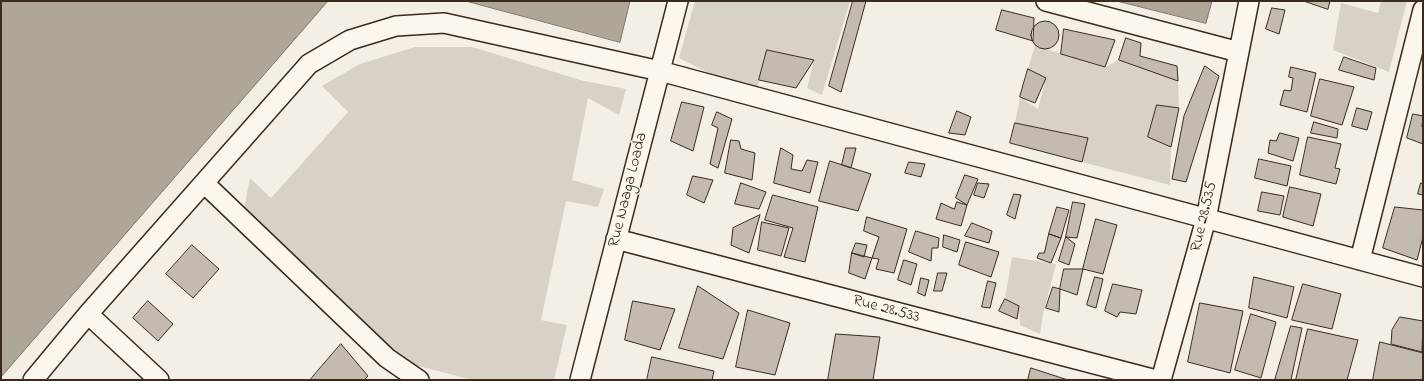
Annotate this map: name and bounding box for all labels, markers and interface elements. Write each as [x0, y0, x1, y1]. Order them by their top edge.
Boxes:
street label: Rue Naaga Loada [605, 131, 653, 249]
street label: Rue 28.535 [1188, 180, 1222, 254]
street label: Rue 28.533 [850, 292, 922, 328]

